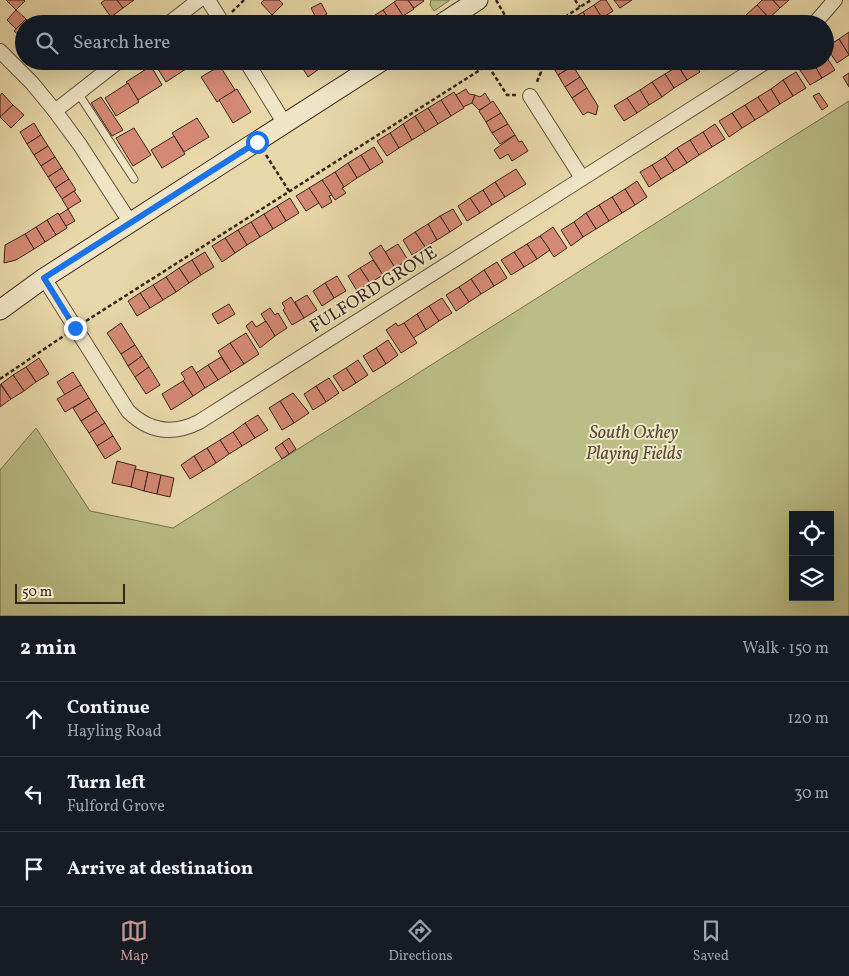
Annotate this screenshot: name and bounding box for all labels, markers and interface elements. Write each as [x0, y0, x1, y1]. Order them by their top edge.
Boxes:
search box [15, 15, 834, 70]
icon: search [33, 29, 61, 57]
text: Search here [73, 30, 170, 56]
route start [246, 131, 269, 154]
street label: FULFORD GROVE [305, 241, 443, 340]
route end [64, 317, 87, 340]
park label: South Oxhey Playing Fields [586, 421, 683, 467]
map controls [789, 511, 834, 601]
button: locate [789, 511, 834, 556]
button: layers [789, 556, 834, 601]
scale bar [15, 581, 125, 604]
text: 50 m [22, 583, 52, 602]
text: 2 min [20, 634, 77, 663]
text: Walk · 150 m [743, 638, 829, 660]
text: Continue [67, 695, 150, 721]
icon: ahead [20, 705, 48, 733]
text: 120 m [787, 708, 829, 730]
text: Hayling Road [67, 721, 162, 743]
text: Turn left [67, 770, 146, 796]
icon: left [20, 780, 48, 808]
text: 30 m [794, 783, 829, 805]
text: Fulford Grove [67, 796, 165, 818]
icon: arrive [20, 855, 48, 883]
text: Arrive at destination [67, 856, 253, 882]
tab: Map [120, 917, 148, 966]
tab: Directions [388, 917, 453, 966]
tab: Saved [693, 917, 729, 966]

